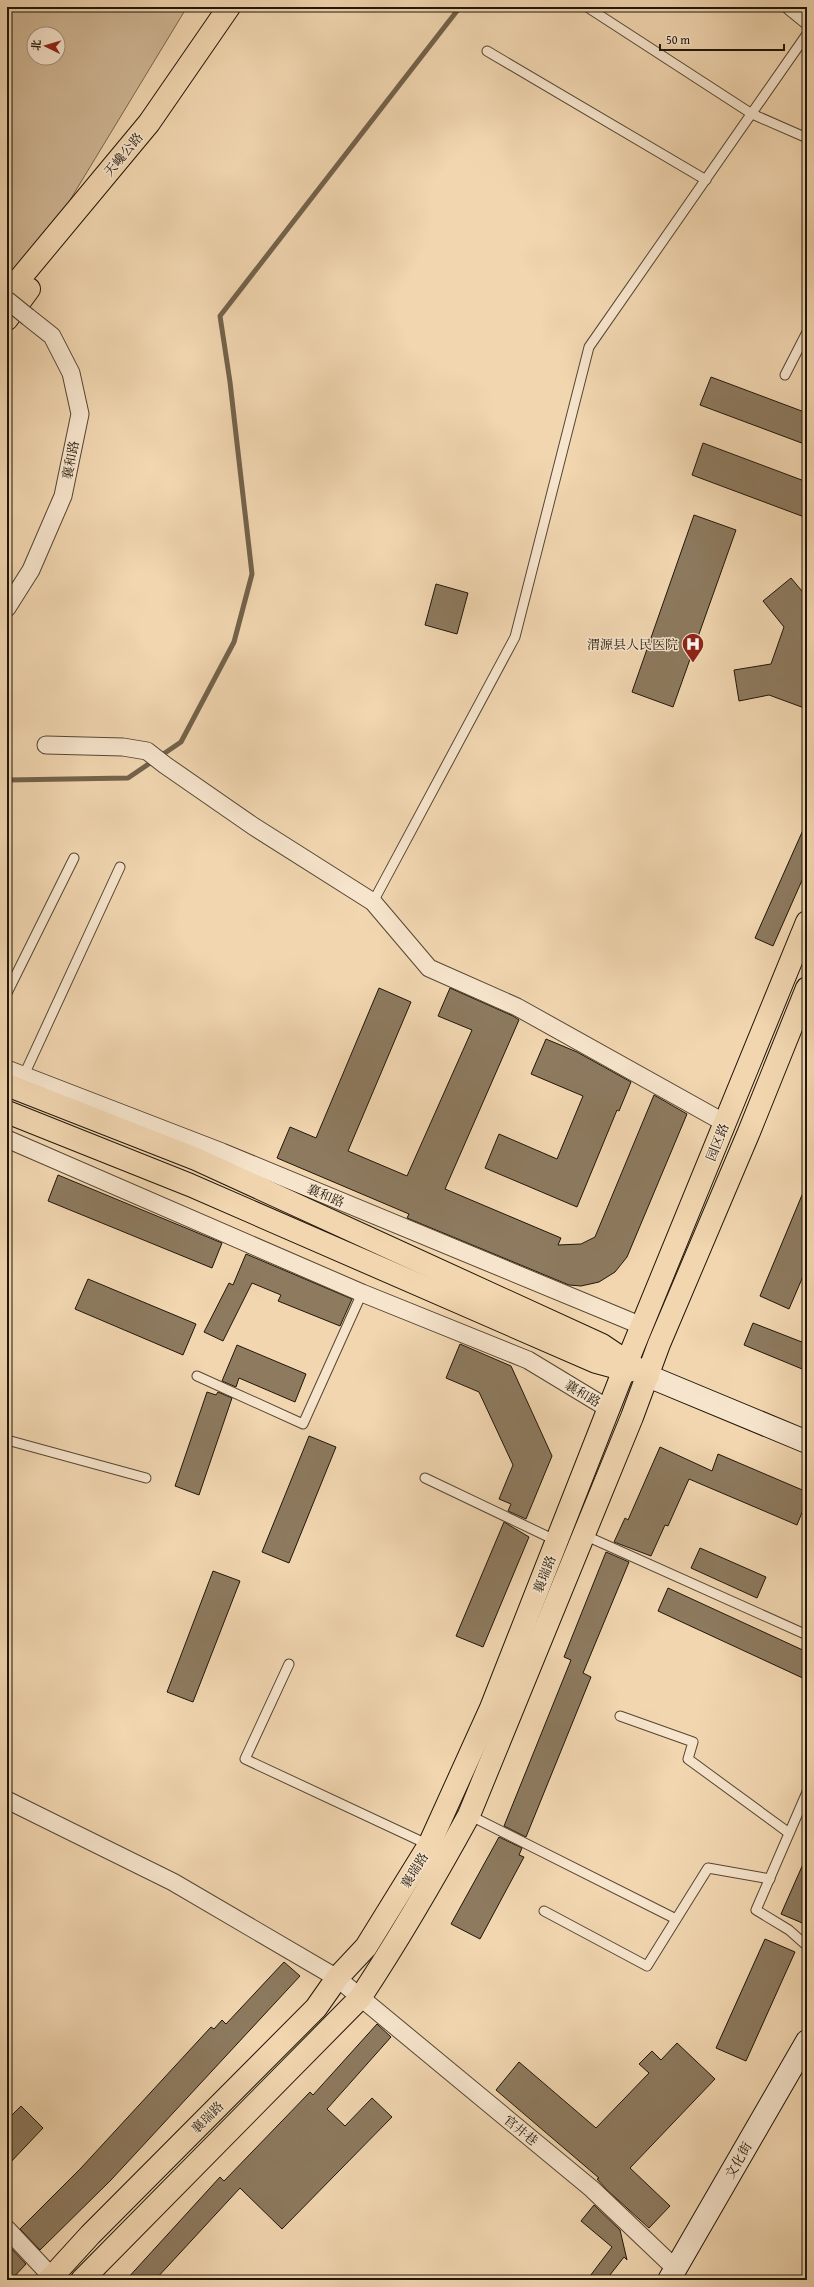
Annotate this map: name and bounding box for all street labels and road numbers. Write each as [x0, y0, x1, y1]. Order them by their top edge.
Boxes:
street label: 天巉公路 [99, 128, 147, 180]
street label: 襄和路 [57, 439, 84, 481]
street label: 园区路 [701, 1121, 734, 1164]
street label: 襄和路 [304, 1179, 347, 1212]
street label: 襄和路 [561, 1375, 604, 1412]
street label: 襄瑞路 [528, 1553, 561, 1596]
street label: 襄瑞路 [396, 1849, 433, 1892]
street label: 襄瑞路 [187, 2097, 228, 2138]
street label: 官井巷 [500, 2111, 542, 2150]
street label: 文化街 [720, 2139, 756, 2182]

